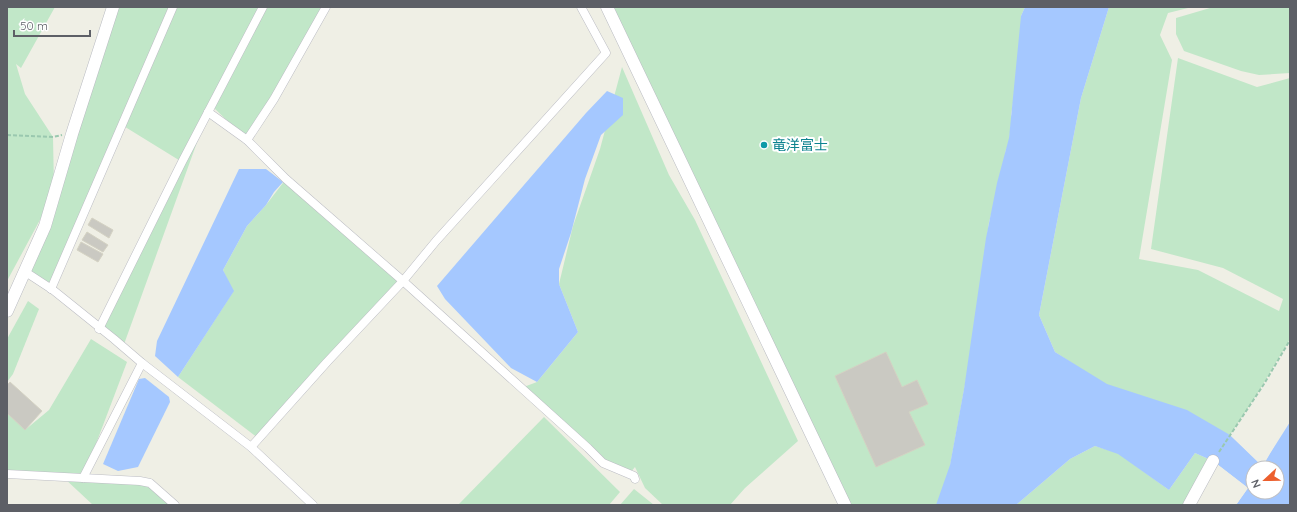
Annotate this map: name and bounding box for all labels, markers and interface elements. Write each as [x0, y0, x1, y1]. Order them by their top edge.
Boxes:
scale bar [14, 12, 90, 38]
text: 50 m [20, 18, 48, 33]
place label: 竜洋富士 [772, 136, 828, 154]
marker: 竜洋富士 [759, 140, 769, 150]
north arrow [1245, 460, 1285, 500]
text: N [1248, 477, 1264, 490]

